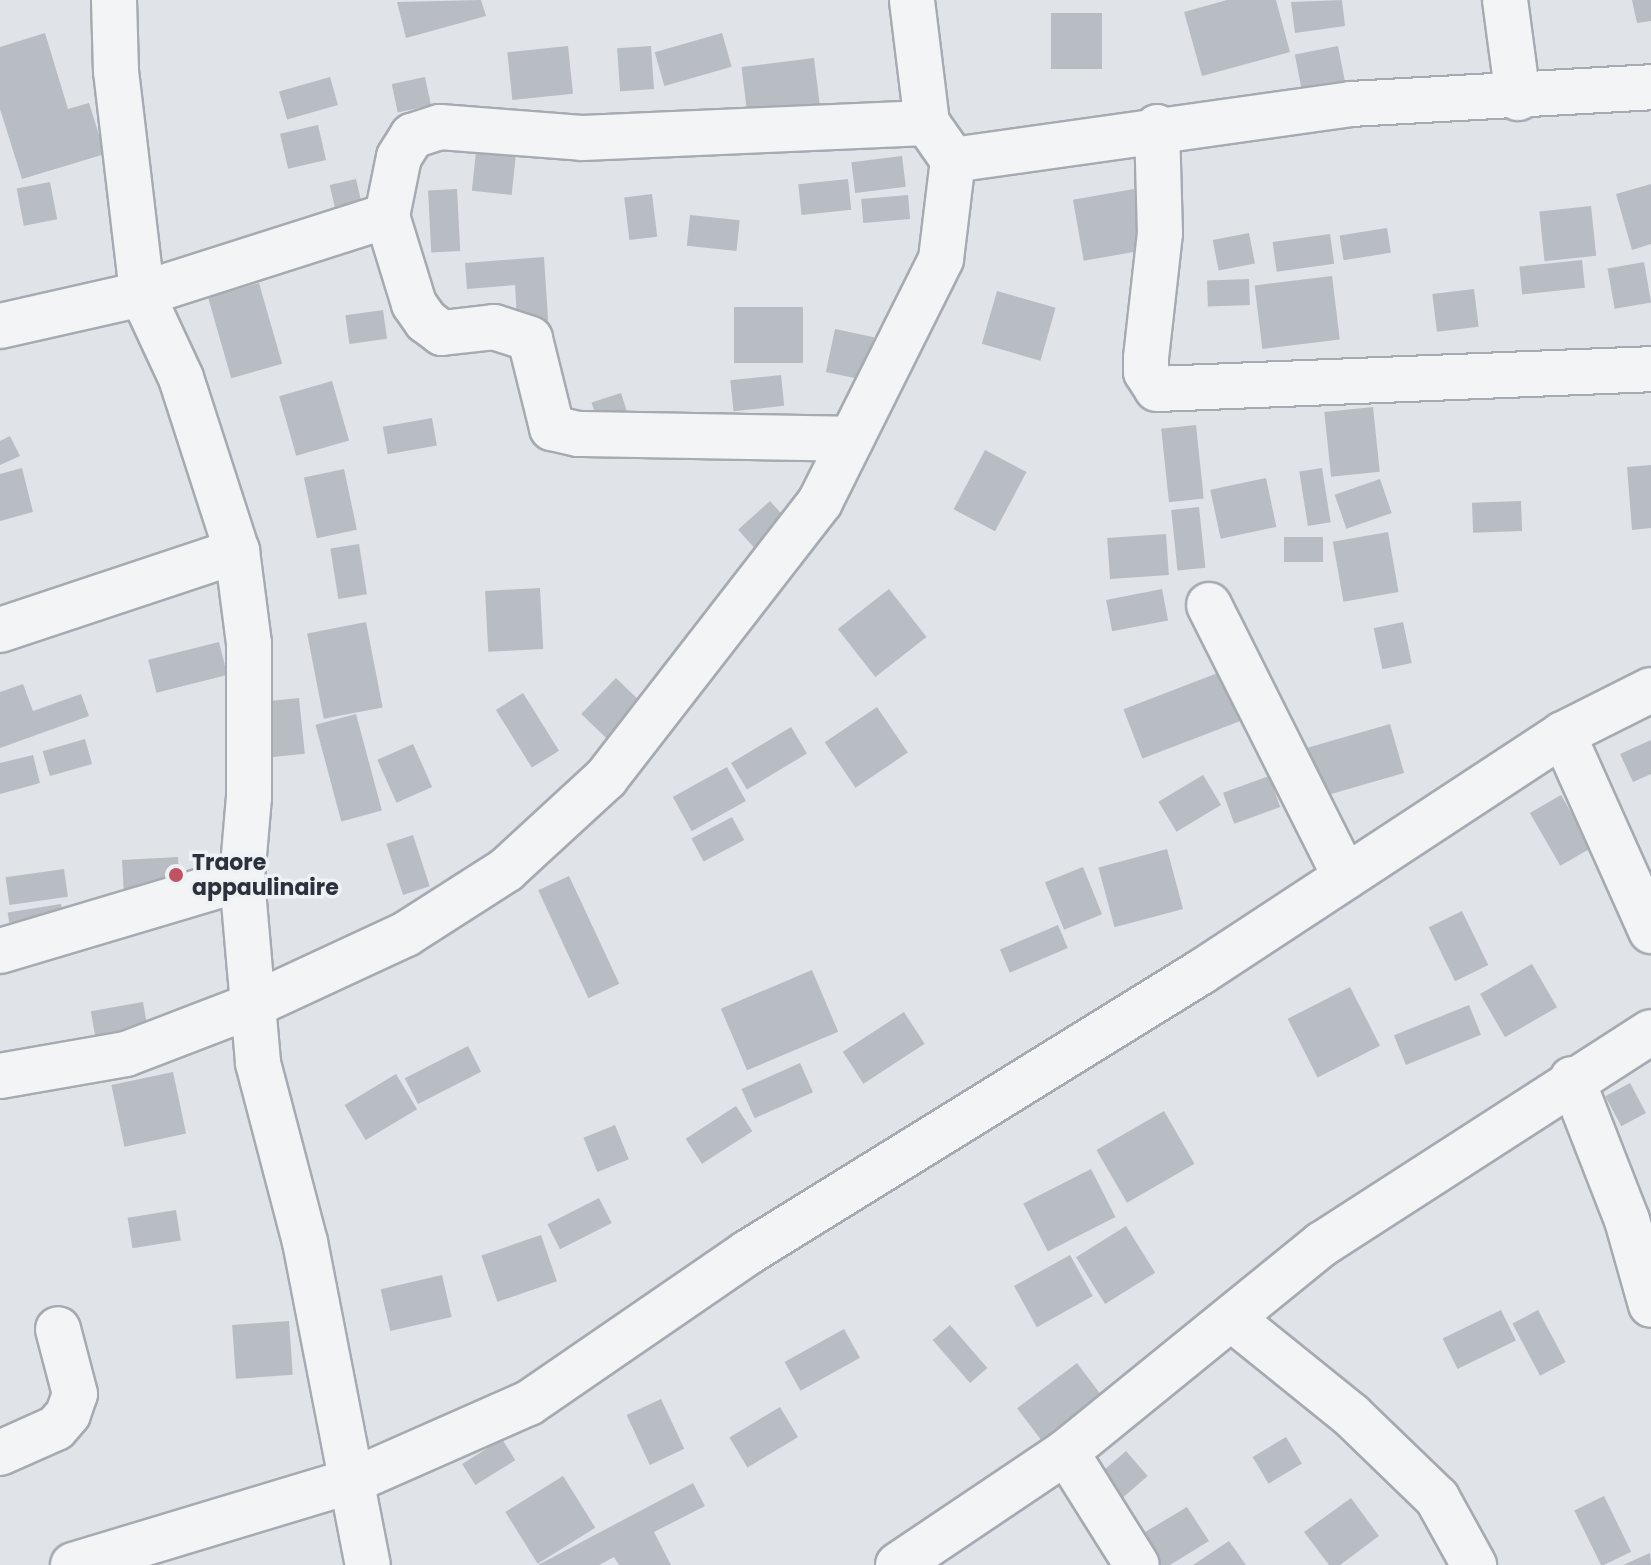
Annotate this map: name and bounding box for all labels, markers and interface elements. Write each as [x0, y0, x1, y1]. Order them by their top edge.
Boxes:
place label: Traore appaulinaire [192, 849, 339, 900]
marker: Traore appaulinaire [167, 866, 185, 884]

